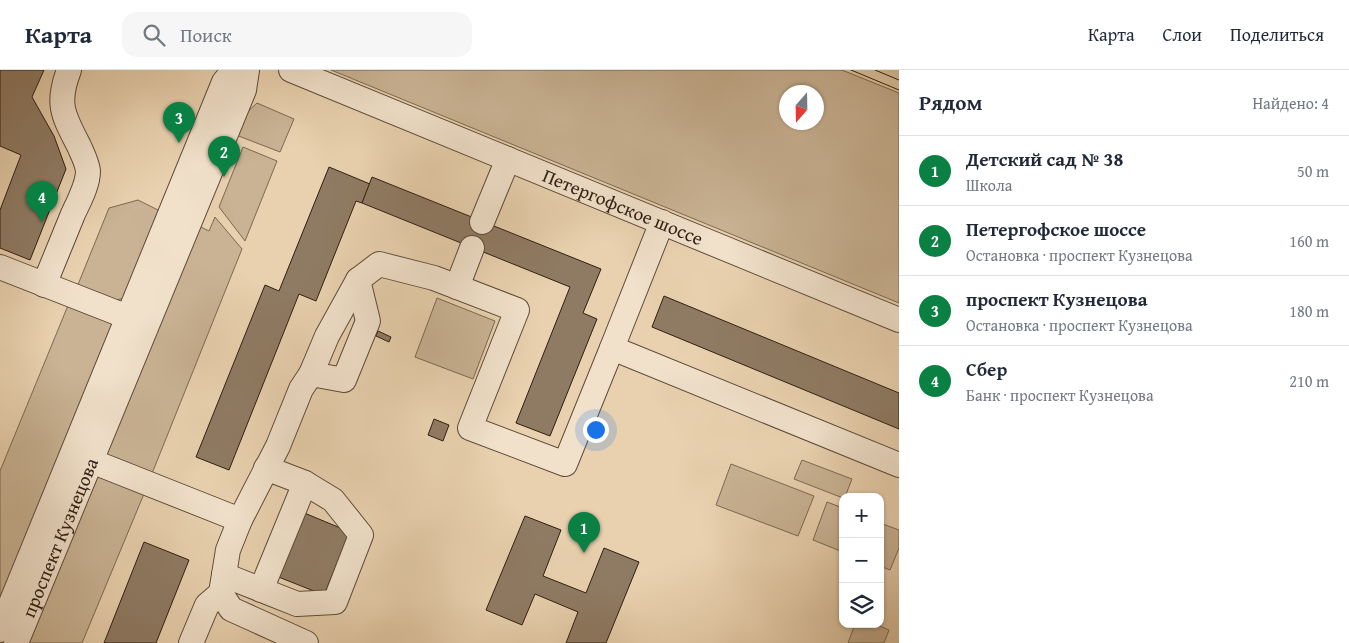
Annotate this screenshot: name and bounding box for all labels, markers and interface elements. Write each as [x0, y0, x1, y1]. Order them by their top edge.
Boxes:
search box [122, 12, 472, 57]
text: Карта [25, 17, 92, 52]
icon: search [140, 21, 168, 49]
text: Поиск [180, 21, 232, 49]
text: Карта [1088, 21, 1135, 48]
text: Слои [1163, 21, 1202, 48]
text: Поделиться [1230, 21, 1324, 48]
north arrow [779, 85, 824, 130]
text: Рядом [919, 87, 982, 118]
text: Найдено: 4 [1252, 91, 1329, 115]
pin: 3 [163, 102, 195, 143]
pin: 2 [208, 136, 240, 177]
text: Детский сад № 38 [966, 145, 1123, 173]
text: 1 [931, 159, 939, 183]
text: 50 m [1297, 159, 1329, 183]
street label: Петергофское шоссе [539, 161, 708, 252]
text: Школа [966, 173, 1012, 197]
pin: 4 [26, 181, 58, 222]
text: Петергофское шоссе [966, 215, 1146, 243]
text: 2 [931, 229, 939, 253]
text: 160 m [1289, 229, 1329, 253]
text: Остановка · проспект Кузнецова [966, 243, 1193, 267]
text: проспект Кузнецова [966, 285, 1147, 313]
text: 3 [931, 299, 939, 323]
text: 180 m [1289, 299, 1329, 323]
text: Остановка · проспект Кузнецова [966, 313, 1193, 337]
text: Сбер [966, 355, 1007, 383]
text: 4 [931, 369, 939, 393]
text: 210 m [1289, 369, 1329, 393]
text: Банк · проспект Кузнецова [966, 383, 1154, 407]
your location [583, 417, 609, 443]
street label: проспект Кузнецова [14, 453, 105, 622]
map controls [839, 493, 884, 628]
button: + [839, 493, 884, 538]
pin: 1 [568, 512, 600, 553]
button: − [839, 538, 884, 583]
button: layers [839, 583, 884, 628]

